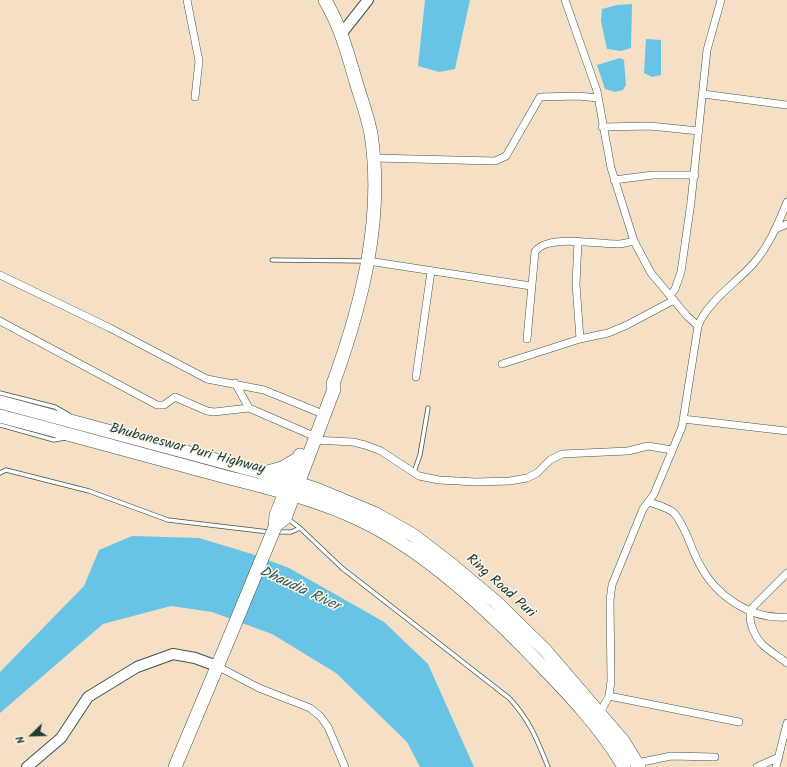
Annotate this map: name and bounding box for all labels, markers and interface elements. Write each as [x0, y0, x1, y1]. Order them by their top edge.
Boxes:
street label: Bhubaneswar Puri Highway [107, 421, 267, 479]
street label: Ring Road Puri [462, 552, 538, 622]
water label: Dhaudia River [256, 564, 342, 616]
north arrow [12, 715, 52, 755]
text: N [11, 733, 31, 746]

